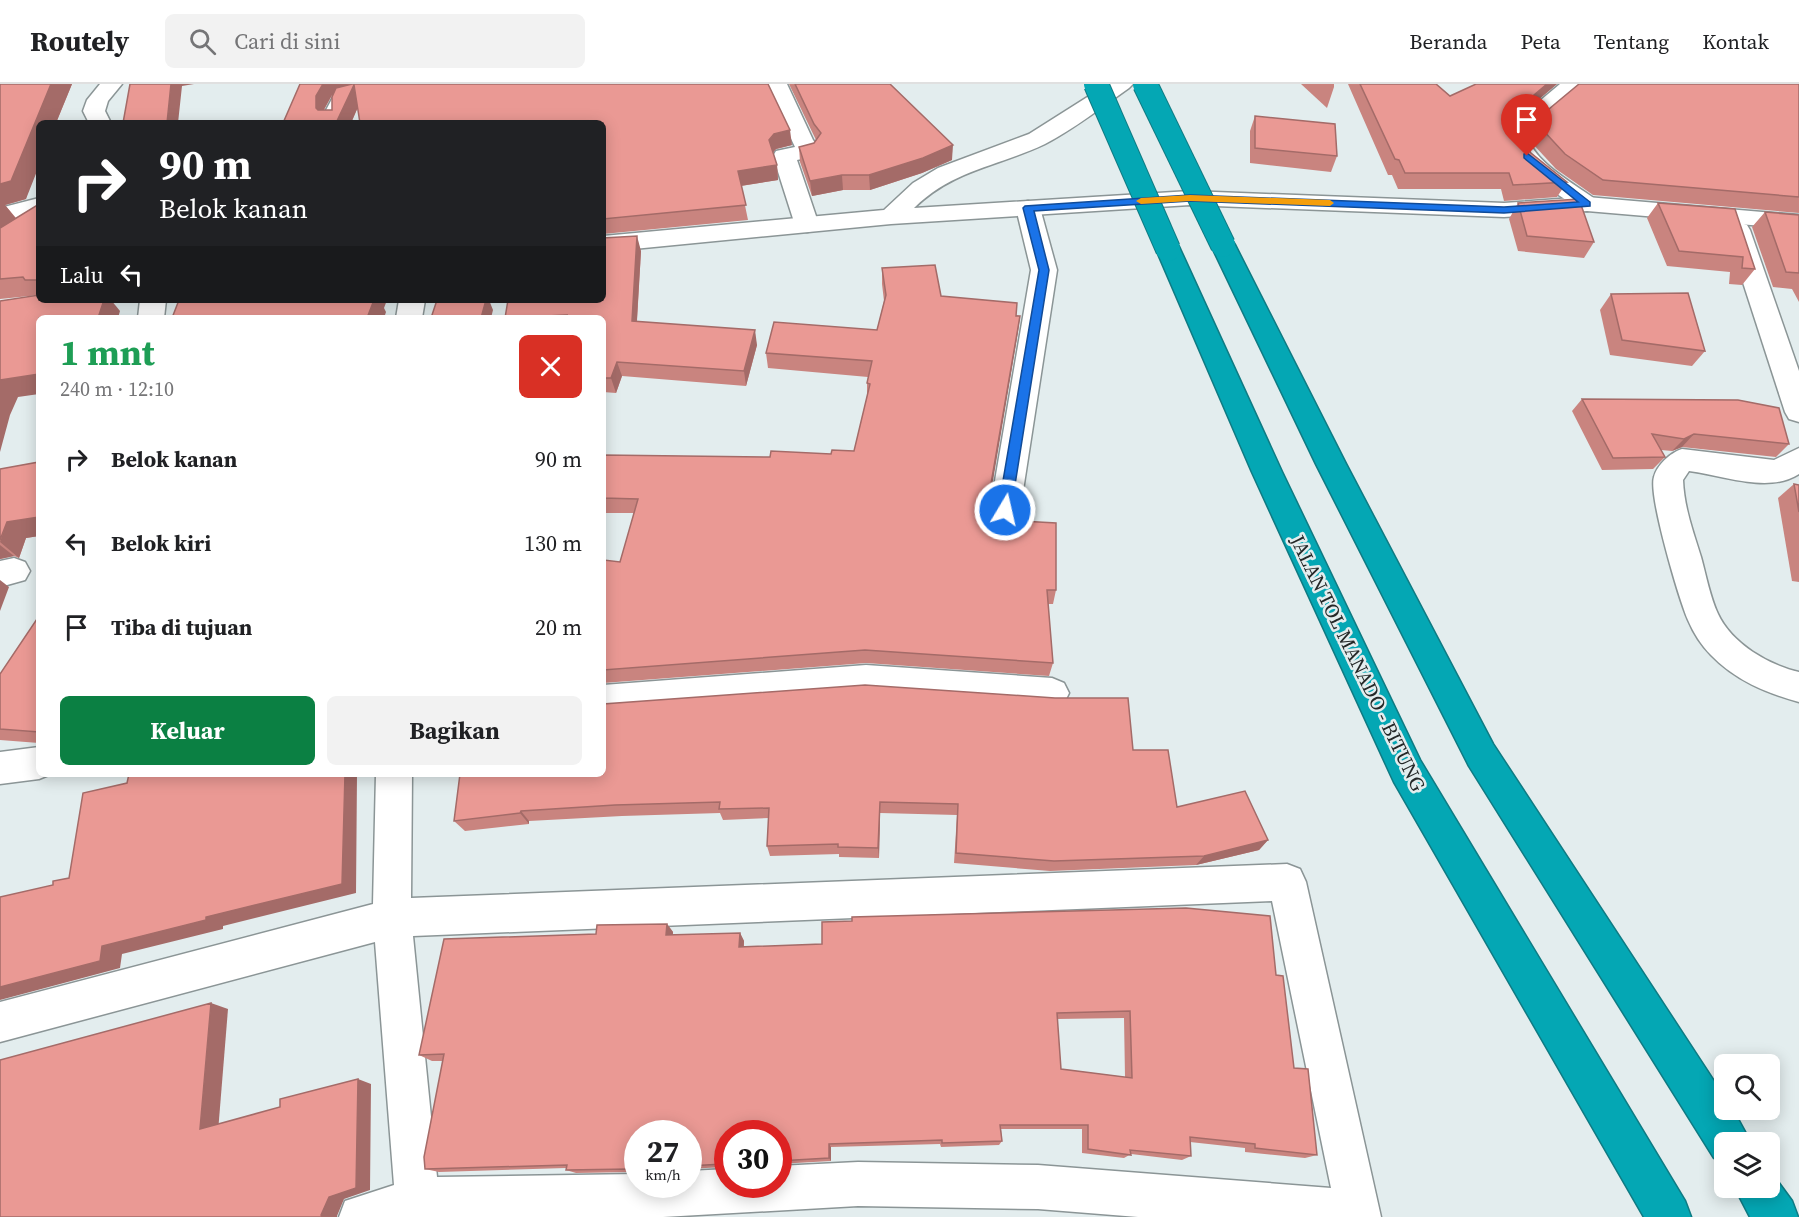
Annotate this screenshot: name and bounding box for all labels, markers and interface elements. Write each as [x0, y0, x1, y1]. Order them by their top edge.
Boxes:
search box [165, 14, 585, 68]
text: Routely [30, 22, 129, 60]
icon: search [186, 25, 219, 58]
text: Cari di sini [234, 26, 340, 56]
text: Beranda [1409, 27, 1488, 56]
text: Peta [1521, 27, 1561, 56]
text: Tentang [1594, 27, 1669, 56]
text: Kontak [1702, 27, 1769, 56]
pin [1501, 94, 1552, 156]
icon: arrive [1510, 103, 1543, 136]
text: 90 m [159, 135, 252, 193]
icon: right [60, 144, 138, 222]
text: Belok kanan [159, 190, 308, 227]
icon: left [115, 258, 148, 291]
text: Lalu [60, 260, 103, 290]
text: 1 mnt [60, 328, 155, 377]
button: close [519, 335, 582, 398]
text: 240 m · 12:10 [60, 375, 174, 403]
icon: right [60, 443, 93, 476]
text: Belok kanan [111, 444, 237, 474]
text: 90 m [535, 444, 582, 474]
position arrow [973, 478, 1037, 542]
icon: left [60, 527, 93, 560]
text: Belok kiri [111, 528, 211, 558]
text: 130 m [524, 528, 582, 558]
street label: JALAN TOL MANADO - BITUNG [1283, 529, 1432, 796]
icon: arrive [60, 611, 93, 644]
text: Tiba di tujuan [111, 612, 252, 642]
text: 20 m [535, 612, 582, 642]
button: Keluar [60, 696, 315, 765]
button: Bagikan [327, 696, 582, 765]
map controls [1714, 1054, 1780, 1198]
button: search [1714, 1054, 1780, 1120]
speed limit sign: 30 [714, 1120, 792, 1198]
text: 27 [647, 1131, 679, 1172]
button: layers [1714, 1132, 1780, 1198]
text: km/h [645, 1164, 681, 1185]

